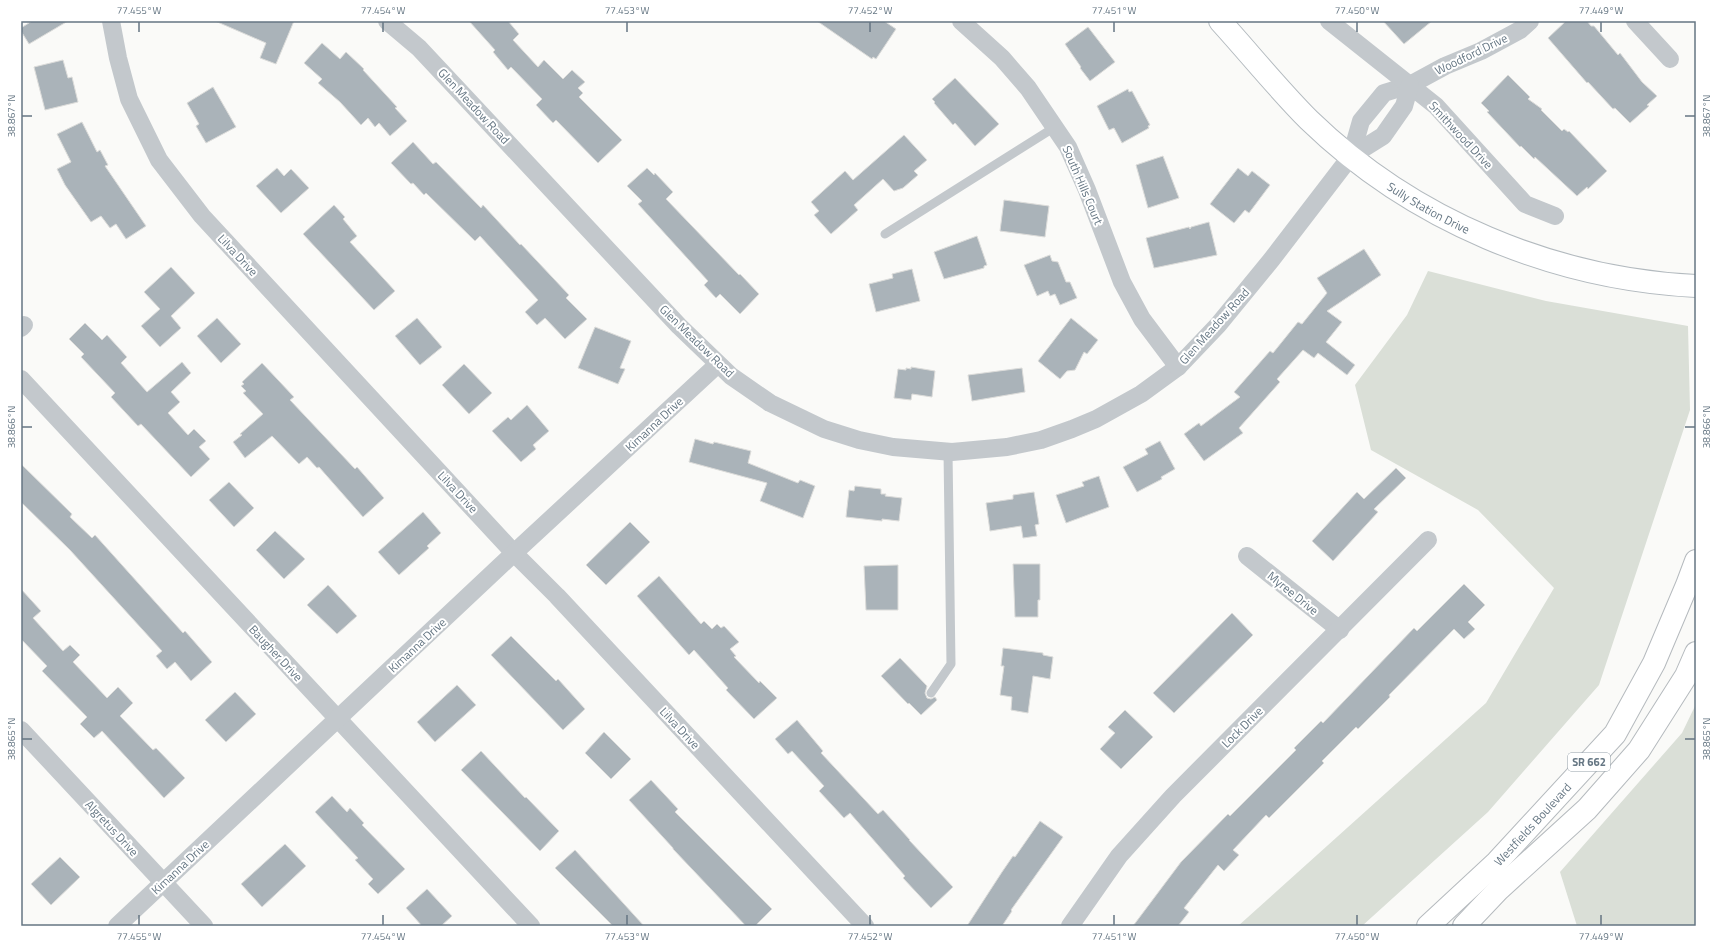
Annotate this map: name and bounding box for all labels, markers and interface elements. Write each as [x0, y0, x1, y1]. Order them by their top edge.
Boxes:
text: 77.455°W [117, 3, 161, 18]
text: 77.454°W [361, 3, 405, 18]
text: 77.453°W [605, 3, 649, 18]
text: 77.452°W [848, 3, 892, 18]
text: 77.451°W [1092, 3, 1136, 18]
text: 77.450°W [1335, 3, 1379, 18]
text: 77.449°W [1579, 3, 1623, 18]
street label: Woodford Drive [1431, 28, 1511, 80]
street label: Glen Meadow Road [434, 64, 514, 148]
text: 38.867°N [4, 95, 19, 137]
text: 38.867°N [1699, 95, 1714, 137]
street label: Smithwood Drive [1424, 97, 1498, 173]
street label: South Hills Court [1058, 142, 1109, 228]
street label: Sully Station Drive [1384, 177, 1473, 238]
street label: Lilva Drive [213, 230, 263, 280]
street label: Glen Meadow Road [1174, 283, 1254, 369]
street label: Glen Meadow Road [655, 300, 739, 382]
street label: Kimanna Drive [621, 392, 687, 456]
text: 38.866°N [4, 406, 19, 448]
text: 38.866°N [1699, 406, 1714, 448]
street label: Lilva Drive [433, 467, 483, 517]
street label: Myree Drive [1263, 566, 1323, 620]
street label: Kimanna Drive [384, 613, 450, 677]
street label: Baugher Drive [245, 620, 307, 686]
street label: Lock Drive [1217, 702, 1267, 752]
street label: Lilva Drive [655, 703, 705, 753]
text: 38.865°N [4, 718, 19, 760]
text: 38.865°N [1699, 718, 1714, 760]
road number: SR 662 [1568, 753, 1610, 771]
street label: Westfields Boulevard [1489, 778, 1576, 870]
street label: Algretus Drive [81, 795, 143, 861]
street label: Kimanna Drive [147, 835, 213, 899]
text: 77.455°W [117, 929, 161, 944]
text: 77.454°W [361, 929, 405, 944]
text: 77.453°W [605, 929, 649, 944]
text: 77.452°W [848, 929, 892, 944]
text: 77.451°W [1092, 929, 1136, 944]
text: 77.450°W [1335, 929, 1379, 944]
text: 77.449°W [1579, 929, 1623, 944]

